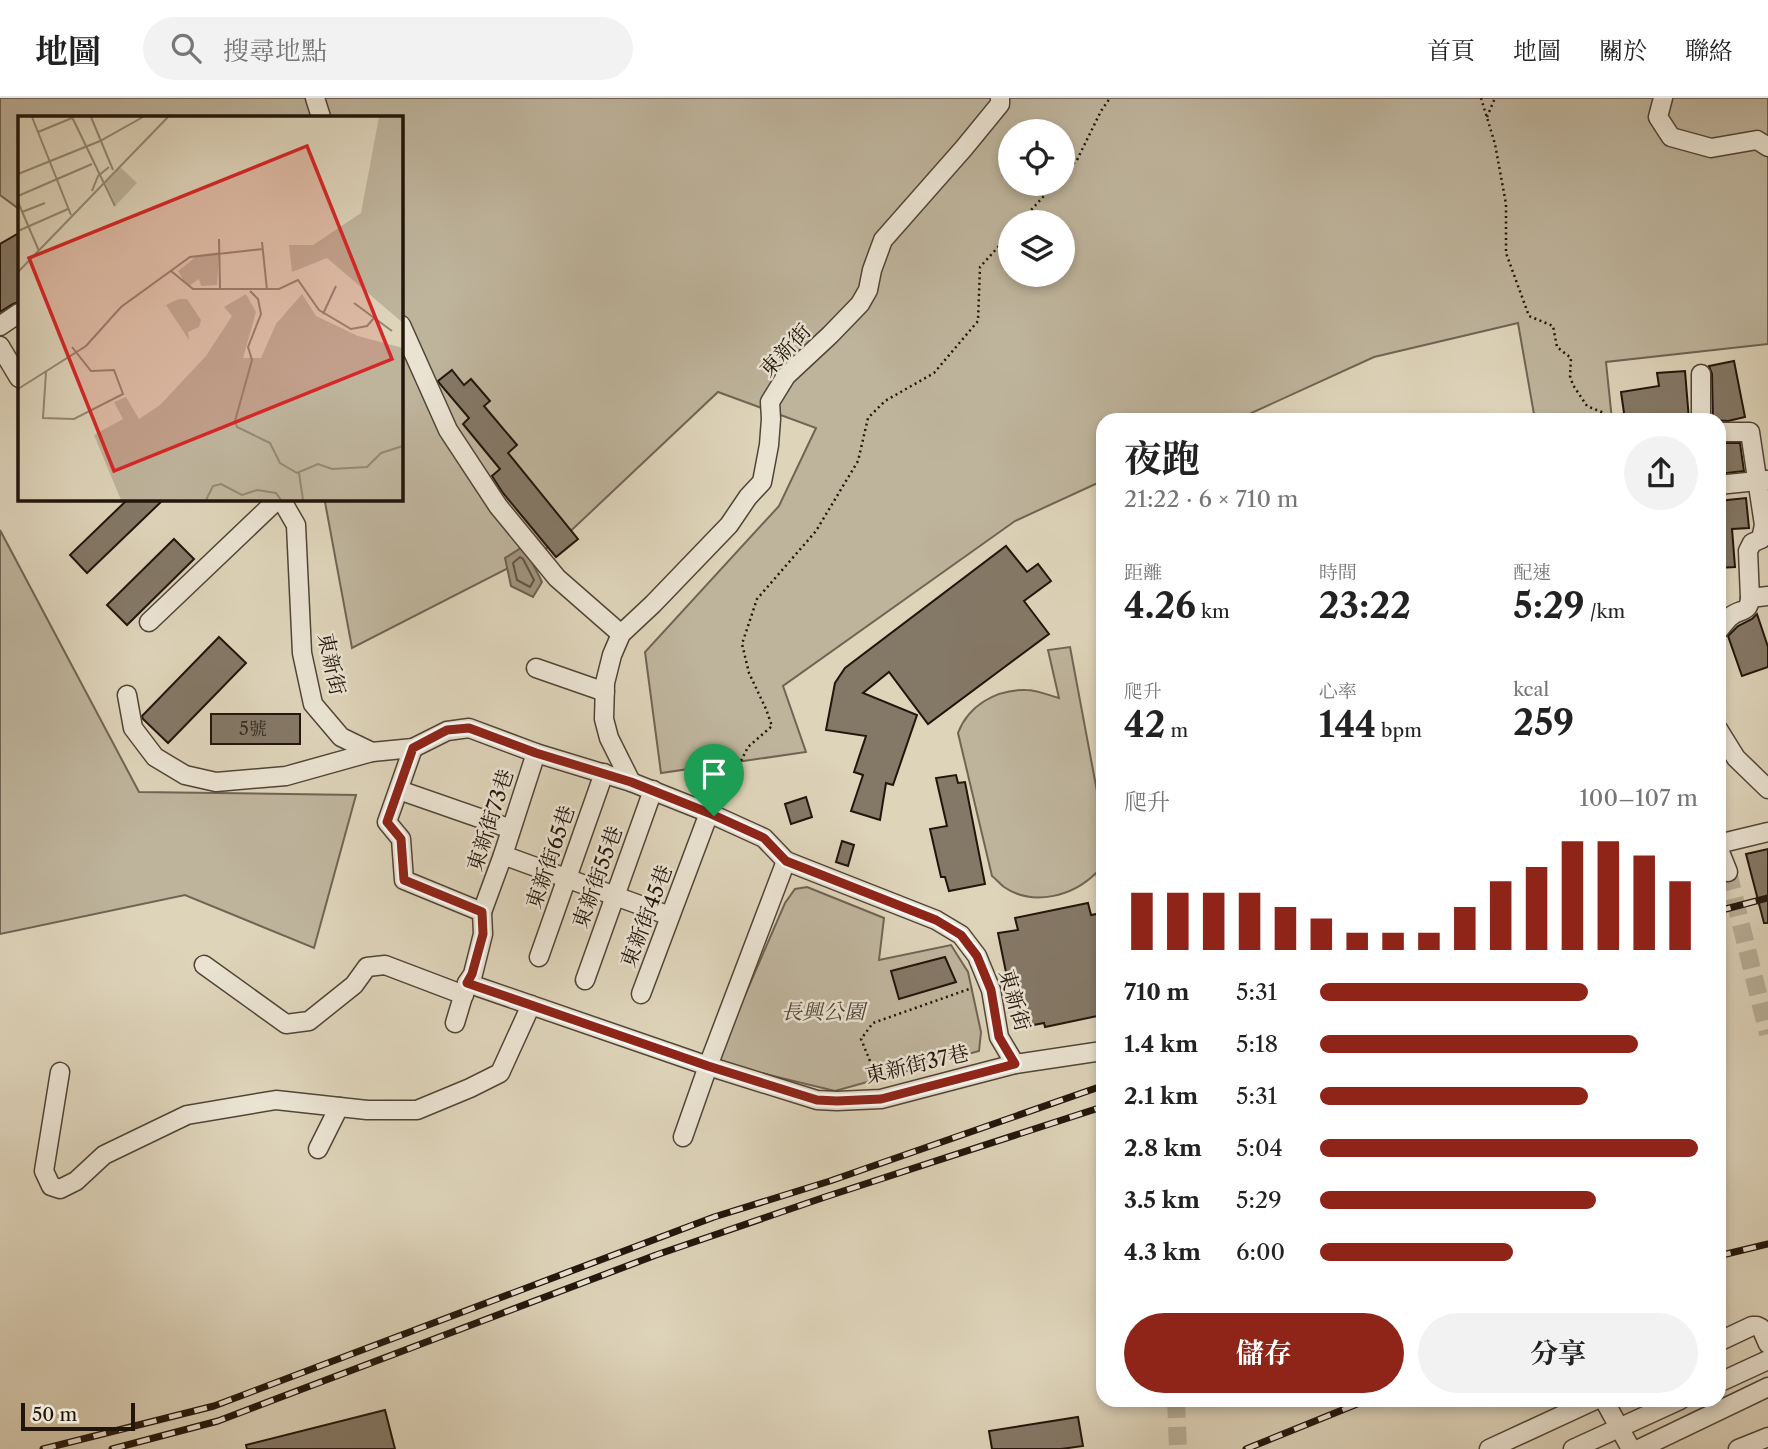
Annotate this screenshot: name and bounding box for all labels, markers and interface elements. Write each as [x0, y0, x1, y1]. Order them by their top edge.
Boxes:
search box [143, 17, 633, 80]
icon: search [167, 29, 205, 67]
text: 地圖 [35, 31, 101, 72]
text: 搜尋地點 [223, 35, 327, 67]
text: 首頁 [1427, 36, 1475, 65]
text: 地圖 [1513, 36, 1561, 65]
text: 關於 [1599, 36, 1647, 65]
text: 聯絡 [1685, 36, 1733, 65]
inset map [18, 116, 402, 500]
map controls [998, 119, 1075, 287]
button: locate [998, 119, 1075, 196]
button: layers [998, 210, 1075, 287]
street label: 東新街 [754, 318, 816, 382]
text: 夜跑 [1124, 435, 1200, 482]
button: share [1624, 436, 1698, 510]
text: 21:22 · 6 × 710 m [1124, 485, 1299, 513]
text: 距離 [1124, 561, 1162, 584]
text: 時間 [1319, 561, 1357, 584]
text: 配速 [1513, 561, 1551, 584]
text: 4.26 [1124, 584, 1196, 627]
text: 23:22 [1319, 584, 1411, 627]
text: 5:29 [1513, 584, 1585, 627]
text: km [1196, 600, 1230, 623]
text: /km [1585, 600, 1625, 623]
street label: 東新街 [313, 631, 351, 697]
text: kcal [1513, 678, 1549, 701]
text: 爬升 [1124, 680, 1162, 703]
text: 心率 [1319, 680, 1357, 703]
text: 259 [1513, 701, 1574, 744]
text: 42 [1124, 703, 1165, 746]
text: 144 [1319, 703, 1376, 746]
house number: 5號 [239, 718, 267, 740]
text: m [1165, 719, 1188, 742]
text: bpm [1376, 719, 1422, 742]
pin [684, 744, 744, 816]
icon: arrive [695, 755, 733, 793]
street label: 東新街73巷 [462, 766, 518, 874]
text: 100–107 m [1579, 784, 1698, 812]
text: 爬升 [1124, 788, 1170, 816]
street label: 東新街65巷 [521, 802, 579, 912]
street label: 東新街55巷 [567, 823, 627, 931]
street label: 東新街45巷 [615, 861, 677, 971]
street label: 東新街 [994, 966, 1036, 1034]
text: 710 m [1124, 978, 1189, 1006]
text: 5:31 [1236, 978, 1277, 1006]
park label: 長興公園 [781, 999, 868, 1024]
text: 1.4 km [1124, 1030, 1198, 1058]
text: 5:18 [1236, 1030, 1278, 1058]
street label: 東新街37巷 [863, 1040, 971, 1088]
text: 2.1 km [1124, 1082, 1198, 1110]
text: 5:31 [1236, 1082, 1277, 1110]
text: 2.8 km [1124, 1134, 1202, 1162]
text: 5:04 [1236, 1134, 1283, 1162]
text: 3.5 km [1124, 1186, 1200, 1214]
text: 5:29 [1236, 1186, 1282, 1214]
text: 4.3 km [1124, 1238, 1201, 1266]
text: 6:00 [1236, 1238, 1285, 1266]
button: 儲存 [1124, 1313, 1404, 1393]
button: 分享 [1418, 1313, 1698, 1393]
scale bar [21, 1400, 135, 1432]
text: 50 m [32, 1403, 77, 1426]

